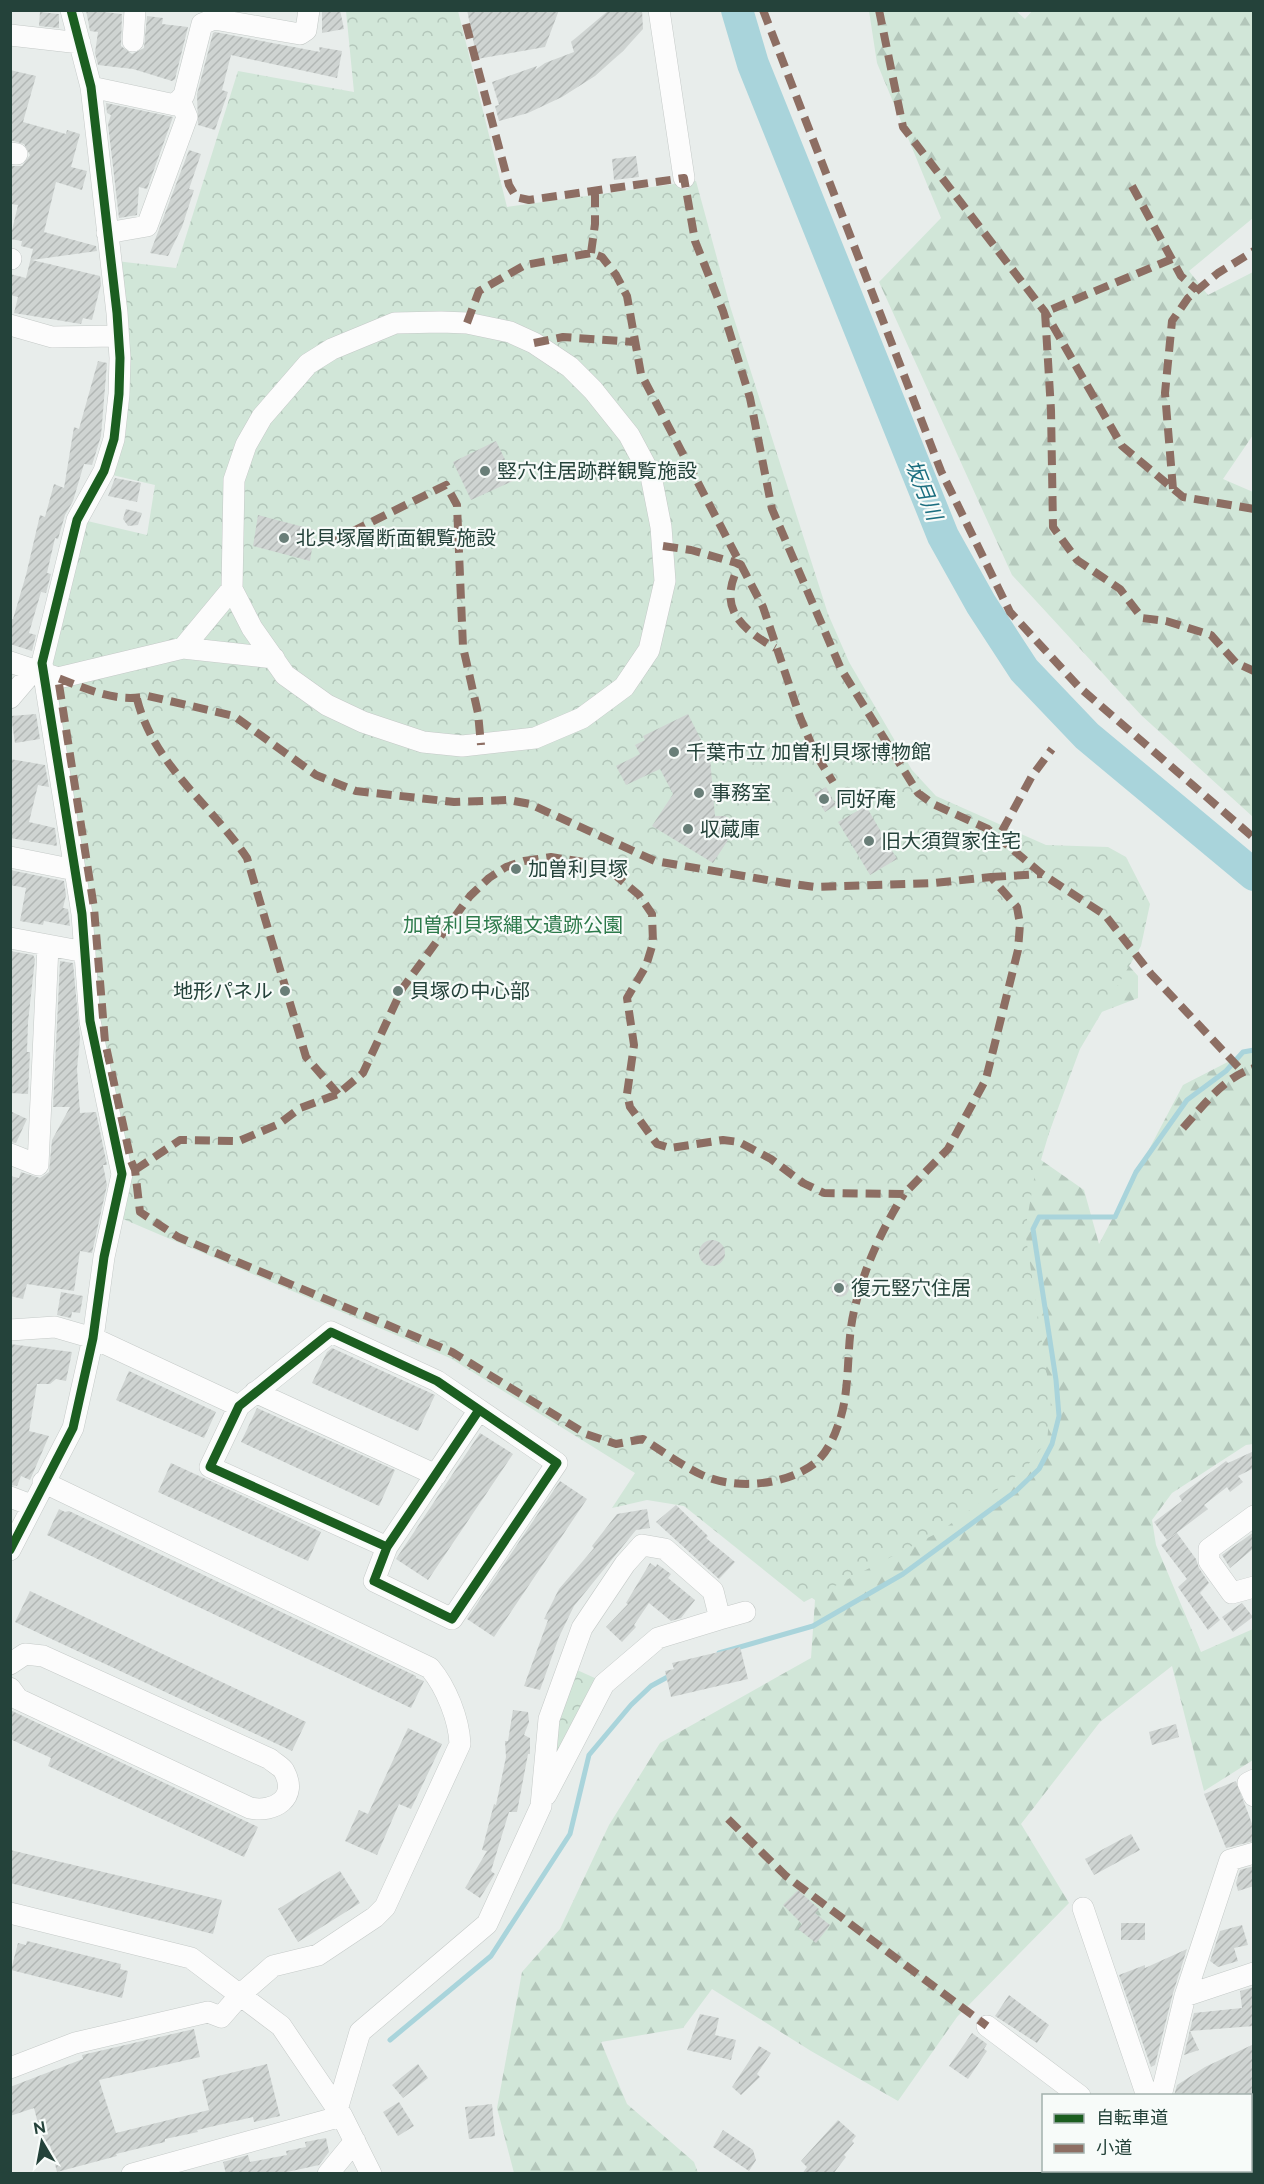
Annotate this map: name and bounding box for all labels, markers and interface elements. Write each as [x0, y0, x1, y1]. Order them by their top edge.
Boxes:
water label: 坂月川 [901, 456, 948, 526]
place label: 竪穴住居跡群観覧施設 [497, 459, 697, 483]
marker: 竪穴住居跡群観覧施設 [478, 464, 492, 478]
place label: 北貝塚層断面観覧施設 [296, 526, 496, 550]
marker: 北貝塚層断面観覧施設 [277, 531, 291, 545]
place label: 千葉市立 加曽利貝塚博物館 [686, 740, 931, 764]
marker: 千葉市立 加曽利貝塚博物館 [667, 745, 681, 759]
place label: 事務室 [711, 781, 771, 805]
marker: 事務室 [692, 786, 706, 800]
place label: 同好庵 [836, 787, 896, 811]
marker: 同好庵 [817, 792, 831, 806]
place label: 収蔵庫 [700, 817, 760, 841]
marker: 収蔵庫 [681, 822, 695, 836]
place label: 旧大須賀家住宅 [881, 829, 1021, 853]
marker: 旧大須賀家住宅 [862, 834, 876, 848]
place label: 加曽利貝塚 [528, 857, 628, 881]
marker: 加曽利貝塚 [509, 862, 523, 876]
park label: 加曽利貝塚縄文遺跡公園 [403, 913, 623, 937]
place label: 地形パネル [173, 979, 273, 1003]
place label: 貝塚の中心部 [410, 979, 530, 1003]
marker: 地形パネル [278, 984, 292, 998]
marker: 貝塚の中心部 [391, 984, 405, 998]
place label: 復元竪穴住居 [851, 1276, 971, 1300]
marker: 復元竪穴住居 [832, 1281, 846, 1295]
legend [1042, 2094, 1252, 2172]
text: 自転車道 [1096, 2107, 1168, 2128]
north arrow [12, 2112, 72, 2172]
text: N [32, 2117, 47, 2138]
text: 小道 [1096, 2137, 1132, 2158]

